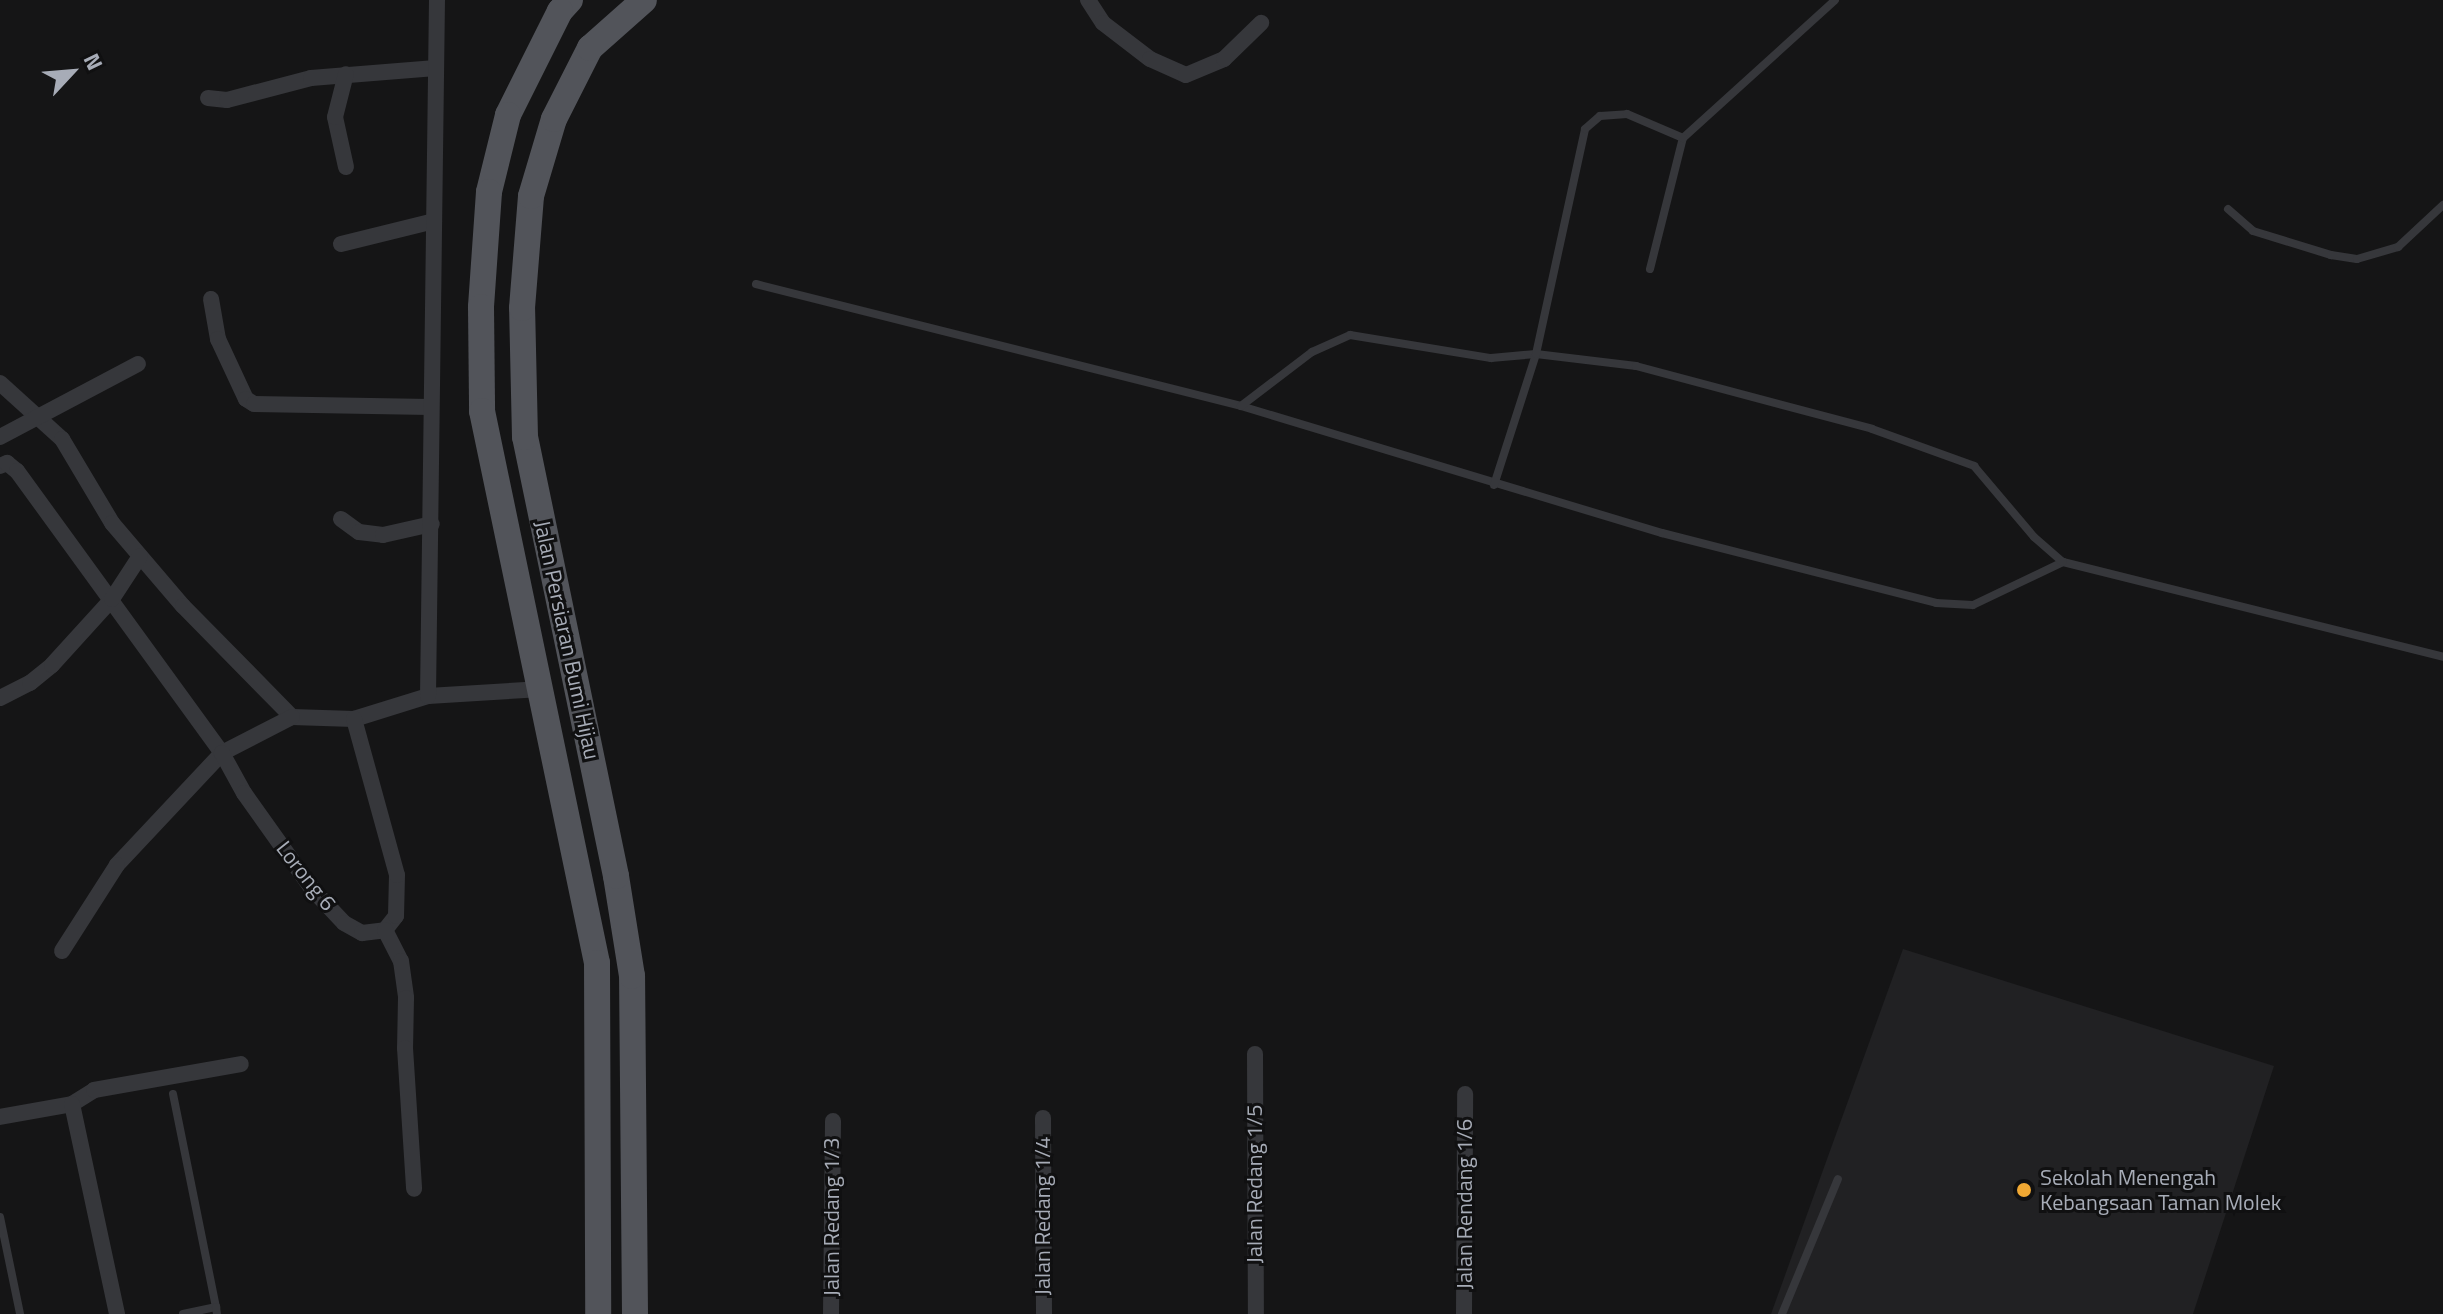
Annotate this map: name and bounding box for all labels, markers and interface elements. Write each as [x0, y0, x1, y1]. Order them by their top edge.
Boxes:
north arrow [32, 32, 112, 112]
text: N [75, 47, 112, 76]
street label: Jalan Persiaran Bumi Hijau [529, 518, 605, 762]
street label: Lorong 6 [271, 836, 341, 916]
street label: Jalan Redang 1/5 [1242, 1105, 1268, 1263]
street label: Jalan Rendang 1/6 [1452, 1119, 1478, 1289]
street label: Jalan Redang 1/4 [1030, 1137, 1056, 1295]
street label: Jalan Redang 1/3 [819, 1138, 845, 1296]
place label: Sekolah Menengah Kebangsaan Taman Molek [2040, 1164, 2281, 1216]
marker: Sekolah Menengah Kebangsaan Taman Molek [2015, 1181, 2033, 1199]

